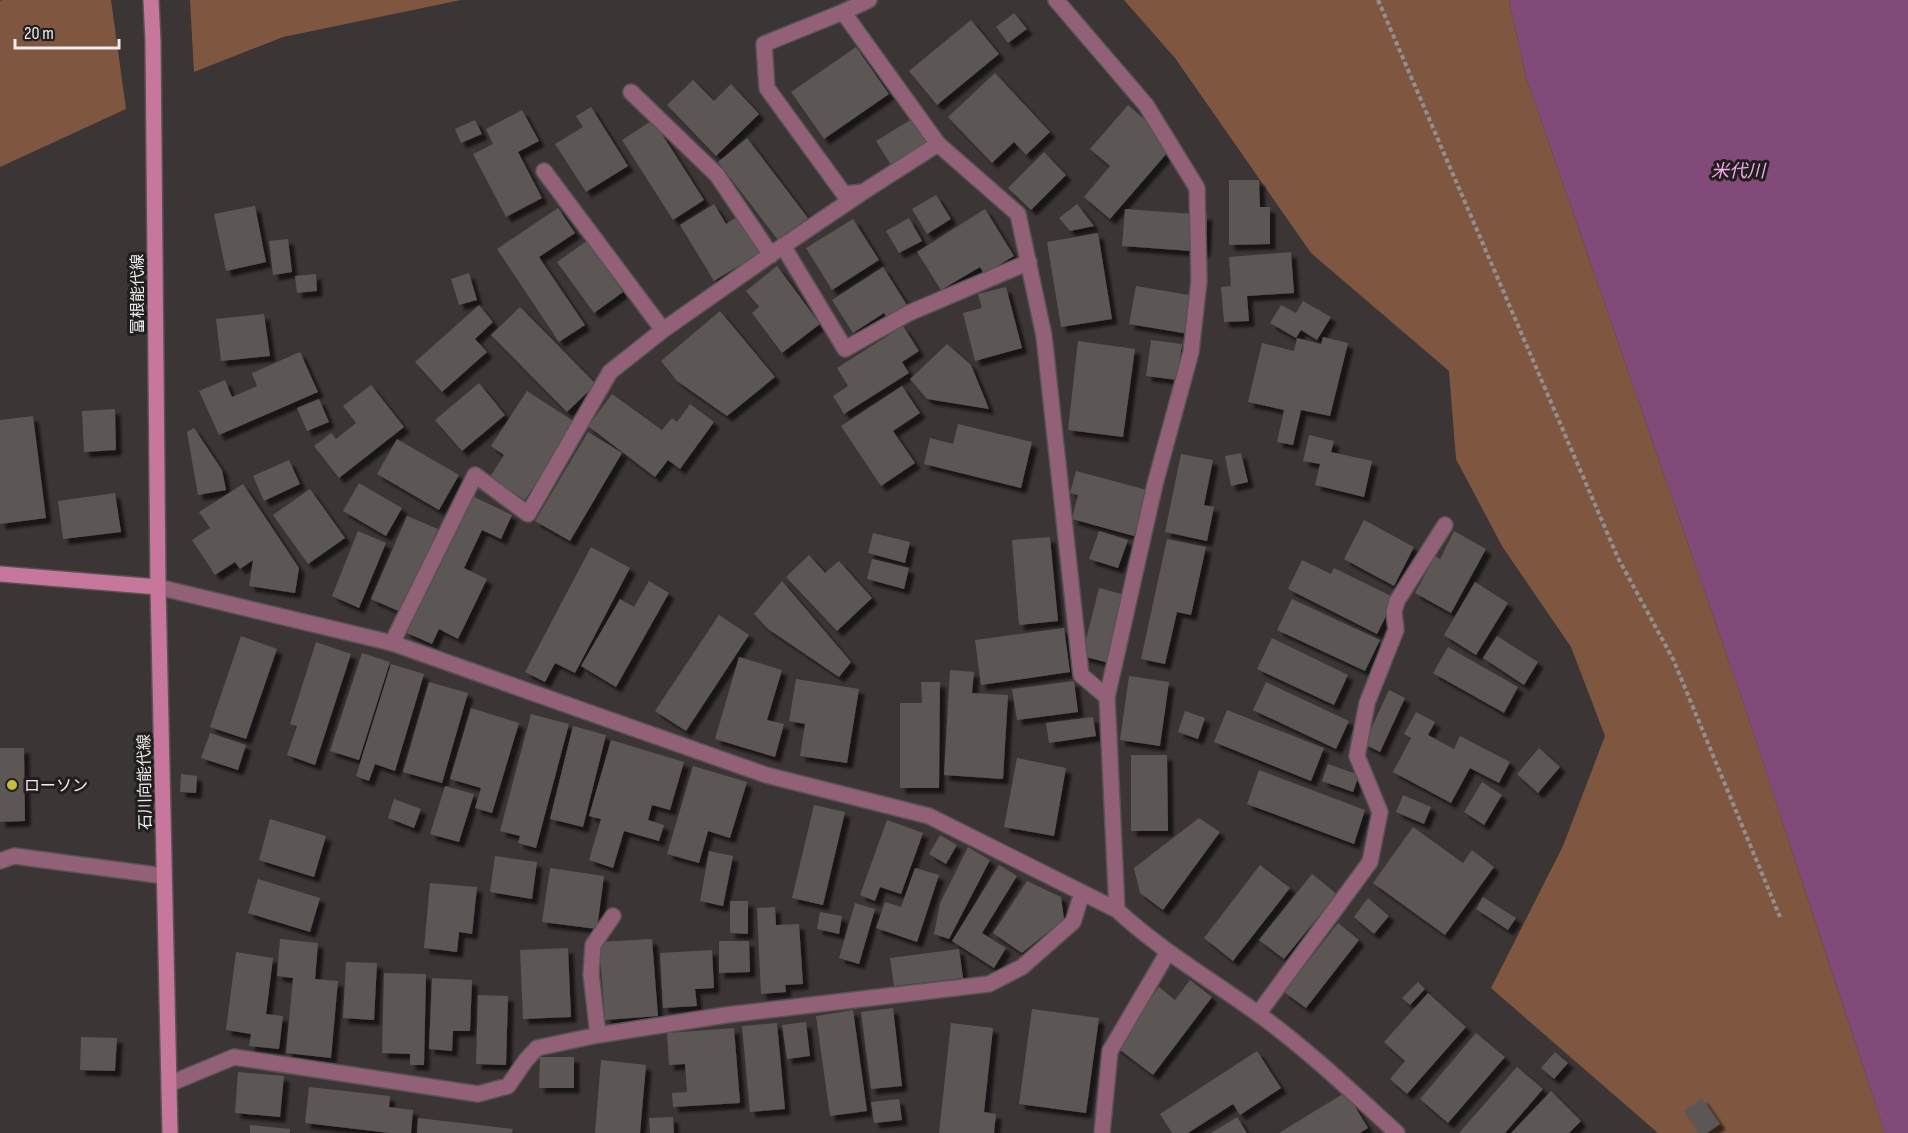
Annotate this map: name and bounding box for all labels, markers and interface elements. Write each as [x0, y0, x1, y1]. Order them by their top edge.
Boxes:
scale bar [15, 12, 118, 50]
text: 20 m [24, 23, 54, 44]
water label: 米代川 [1711, 161, 1767, 182]
street label: 富根能代線 [129, 254, 148, 334]
street label: 石川向能代線 [135, 734, 156, 830]
place label: ローソン [24, 777, 88, 796]
marker: ローソン [5, 778, 19, 792]

